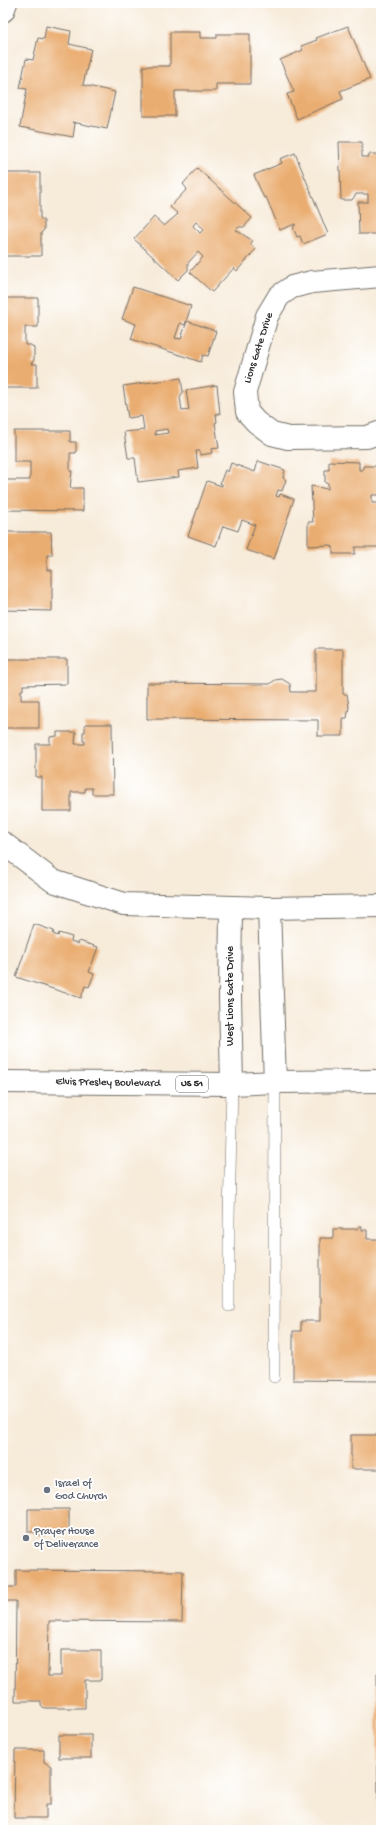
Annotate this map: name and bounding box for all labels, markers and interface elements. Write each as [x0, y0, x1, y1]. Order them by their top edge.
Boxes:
street label: Lions Gate Drive [242, 311, 276, 385]
street label: West Lions Gate Drive [225, 946, 237, 1046]
street label: Elvis Presley Boulevard [55, 1076, 162, 1090]
road number: US 51 [176, 1076, 208, 1092]
place label: Israel of God Church [55, 1477, 107, 1503]
marker: Israel of God Church [42, 1485, 52, 1495]
place label: Prayer House of Deliverance [33, 1526, 99, 1551]
marker: Prayer House of Deliverance [21, 1533, 31, 1543]

